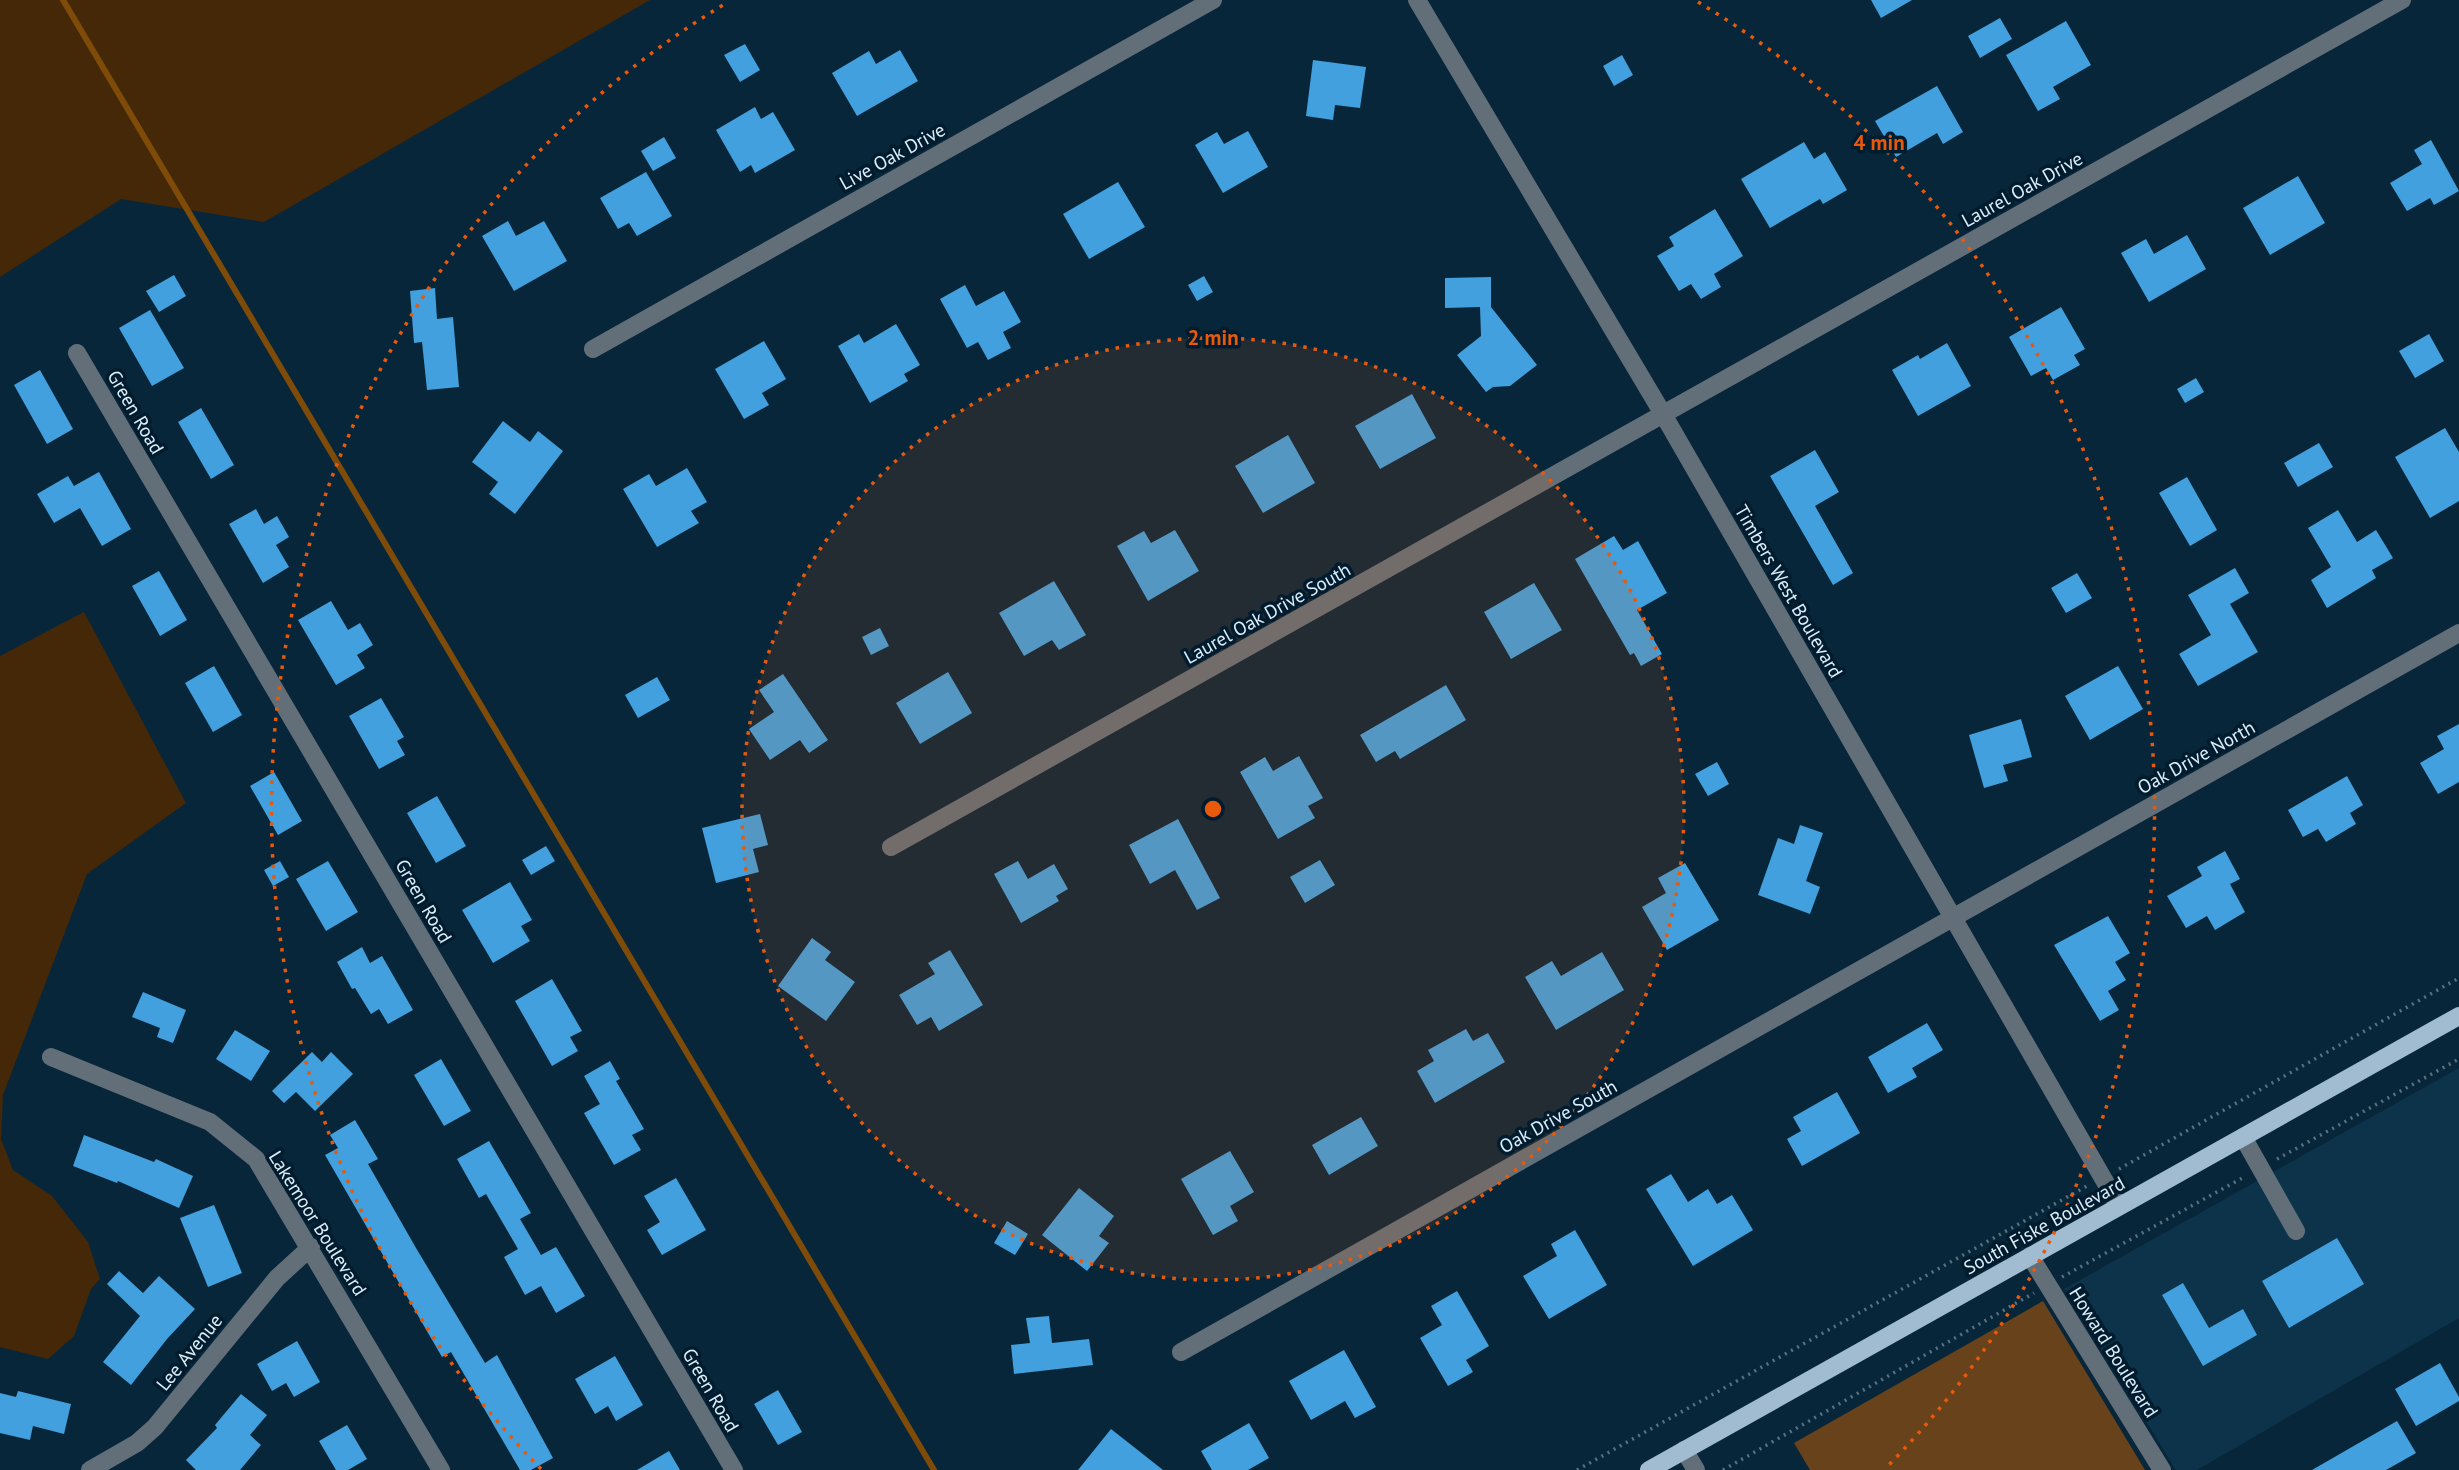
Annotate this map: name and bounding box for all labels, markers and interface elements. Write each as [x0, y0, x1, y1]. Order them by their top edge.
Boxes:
street label: Live Oak Drive [835, 117, 949, 195]
text: 4 min [1853, 129, 1905, 156]
street label: Laurel Oak Drive [1957, 146, 2087, 232]
text: 2 min [1187, 324, 1239, 351]
street label: Green Road [102, 366, 170, 458]
street label: Timbers West Boulevard [1730, 500, 1848, 682]
street label: Laurel Oak Drive South [1179, 557, 1355, 669]
street label: Oak Drive North [2133, 715, 2259, 799]
centre of rings [1201, 797, 1225, 821]
street label: Green Road [390, 855, 458, 947]
street label: Oak Drive South [1495, 1074, 1621, 1158]
street label: Lakemoor Boulevard [264, 1146, 372, 1300]
street label: South Fiske Boulevard [1959, 1171, 2129, 1279]
street label: Howard Boulevard [2064, 1282, 2164, 1422]
street label: Lee Avenue [151, 1309, 227, 1395]
street label: Green Road [677, 1344, 745, 1436]

